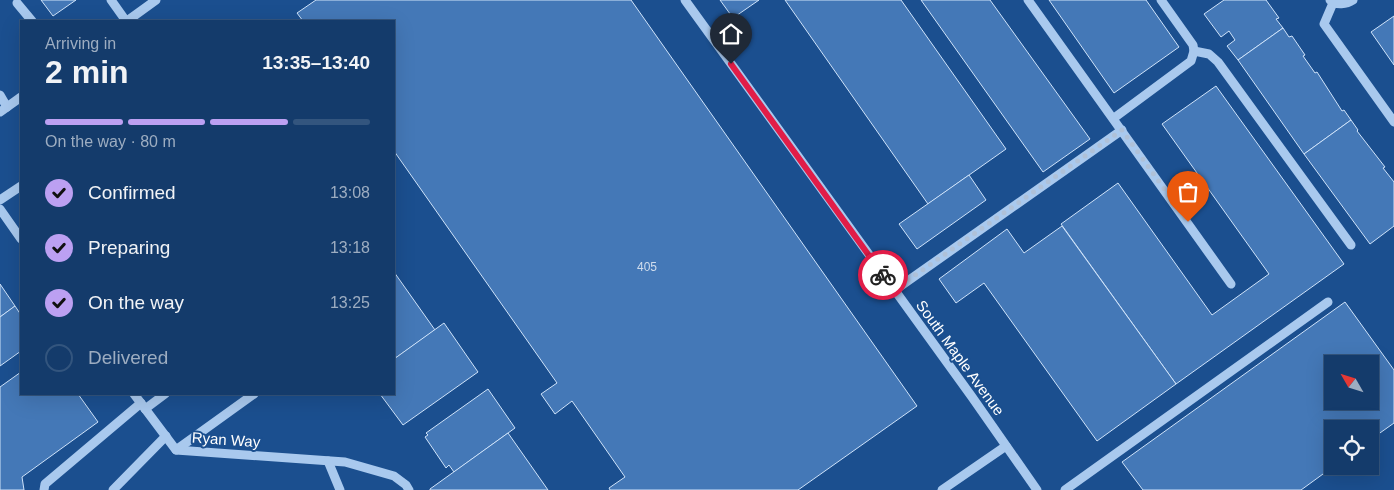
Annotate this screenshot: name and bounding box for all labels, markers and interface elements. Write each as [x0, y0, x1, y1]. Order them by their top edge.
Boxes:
pin [710, 13, 752, 64]
icon: home [717, 20, 745, 48]
text: Arriving in [45, 35, 116, 52]
text: 13:35–13:40 [262, 52, 370, 73]
text: 2 min [45, 54, 129, 90]
text: On the way · 80 m [45, 133, 176, 150]
pin [1167, 171, 1209, 222]
icon: bag [1174, 178, 1202, 206]
icon: check [45, 179, 73, 207]
text: Confirmed [88, 182, 176, 203]
text: 13:08 [330, 184, 370, 201]
icon: check [45, 234, 73, 262]
text: Preparing [88, 237, 170, 258]
text: 13:18 [330, 239, 370, 256]
courier [858, 250, 908, 300]
house number: 405 [637, 260, 657, 274]
icon: bike [869, 261, 897, 289]
icon: check [45, 289, 73, 317]
text: On the way [88, 292, 184, 313]
text: 13:25 [330, 294, 370, 311]
street label: South Maple Avenue [913, 297, 1008, 419]
text: Delivered [88, 347, 168, 368]
north arrow [1324, 355, 1379, 410]
map controls [1324, 355, 1379, 475]
button: locate [1324, 420, 1379, 475]
street label: Ryan Way [191, 429, 261, 450]

